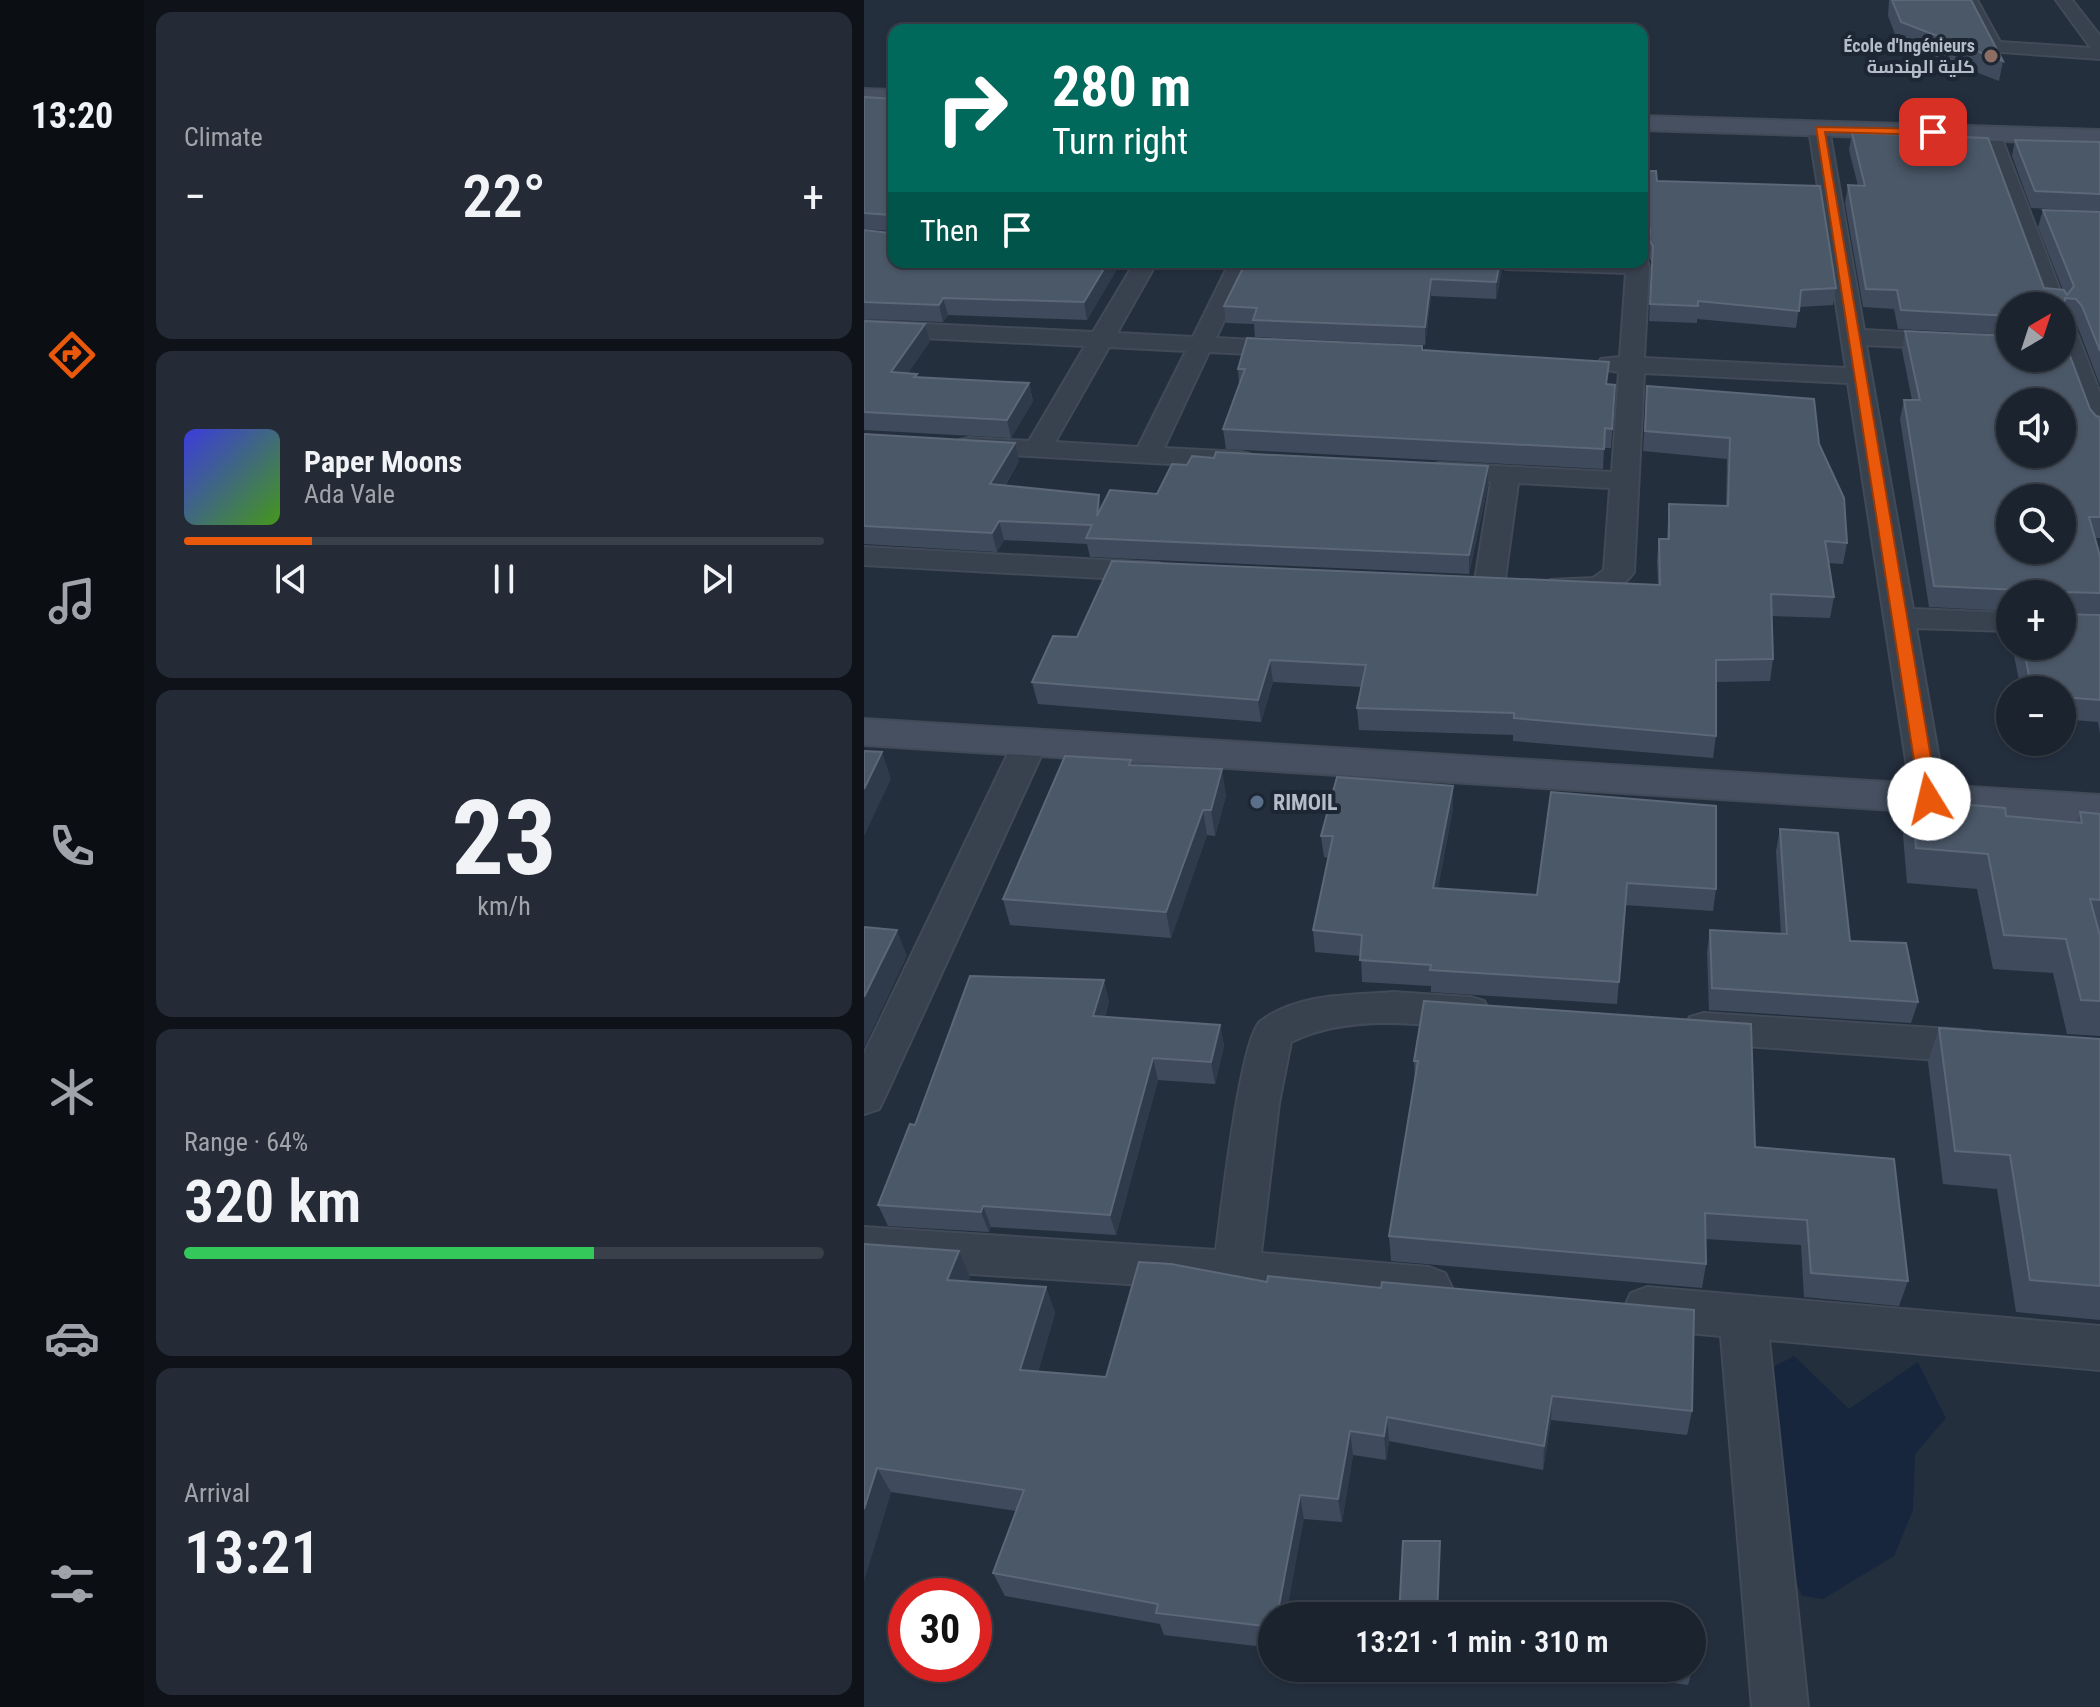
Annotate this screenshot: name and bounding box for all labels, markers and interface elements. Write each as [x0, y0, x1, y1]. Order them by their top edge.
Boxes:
place label: École d'Ingénieurs كلية الهندسة [1844, 35, 1975, 78]
marker: École d'Ingénieurs كلية الهندسة [1982, 47, 2000, 65]
text: 280 m [1052, 54, 1191, 120]
icon: right [920, 56, 1024, 160]
text: 13:20 [31, 95, 113, 137]
pin [1899, 98, 1967, 166]
icon: arrive [1911, 110, 1955, 154]
text: Turn right [1052, 121, 1188, 163]
text: Climate [184, 122, 263, 152]
text: 22° [462, 161, 546, 232]
text: − [184, 171, 206, 223]
text: + [802, 171, 824, 223]
icon: arrive [995, 208, 1039, 252]
text: Then [920, 213, 979, 248]
north arrow [1996, 292, 2076, 372]
map controls [1996, 292, 2076, 756]
icon: directions [44, 327, 100, 383]
button: sound [1996, 388, 2076, 468]
text: Paper Moons [304, 444, 462, 479]
text: Ada Vale [304, 479, 395, 509]
button: search [1996, 484, 2076, 564]
icon: previous [269, 557, 313, 601]
icon: pause [482, 557, 526, 601]
icon: next [695, 557, 739, 601]
icon: music [44, 573, 100, 629]
button: + [1996, 580, 2076, 660]
button: − [1996, 676, 2076, 756]
position arrow [1887, 757, 1971, 841]
text: 23 [451, 778, 557, 899]
place label: RIMOIL [1273, 790, 1338, 815]
marker: RIMOIL [1248, 793, 1266, 811]
icon: phone [44, 818, 100, 874]
text: km/h [477, 891, 531, 921]
icon: climate [44, 1064, 100, 1120]
text: Range · 64% [184, 1127, 308, 1157]
text: 320 km [184, 1166, 361, 1237]
icon: car [44, 1310, 100, 1366]
text: Arrival [184, 1478, 250, 1508]
text: 13:21 [184, 1517, 321, 1588]
icon: filters [44, 1556, 100, 1612]
speed limit sign: 30 [888, 1578, 992, 1682]
text: 13:21 · 1 min · 310 m [1355, 1624, 1609, 1659]

